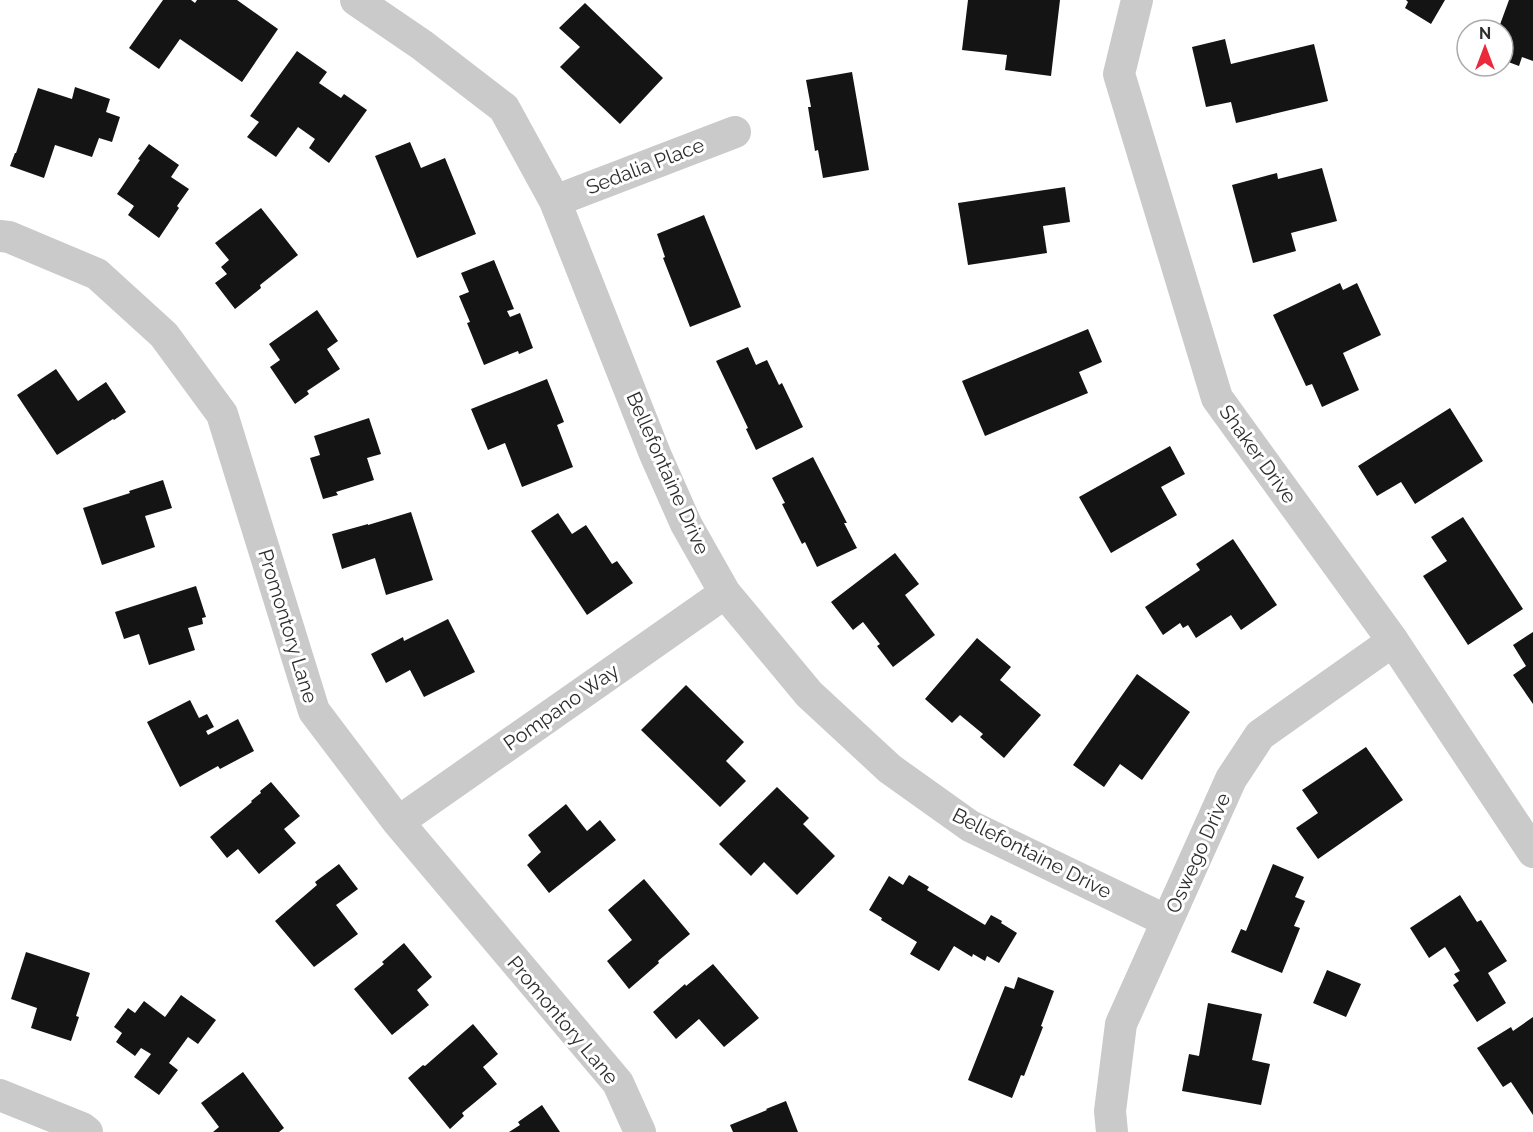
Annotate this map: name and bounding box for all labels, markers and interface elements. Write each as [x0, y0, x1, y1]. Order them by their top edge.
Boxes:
north arrow [1455, 18, 1515, 78]
text: N [1479, 24, 1491, 43]
street label: Sedalia Place [583, 132, 708, 199]
street label: Bellefontaine Drive [621, 388, 715, 558]
street label: Shaker Drive [1214, 400, 1302, 508]
street label: Promontory Lane [253, 546, 323, 706]
street label: Pompano Way [499, 658, 623, 756]
street label: Oswego Drive [1161, 789, 1235, 917]
street label: Bellefontaine Drive [948, 802, 1116, 904]
street label: Promontory Lane [502, 951, 624, 1089]

